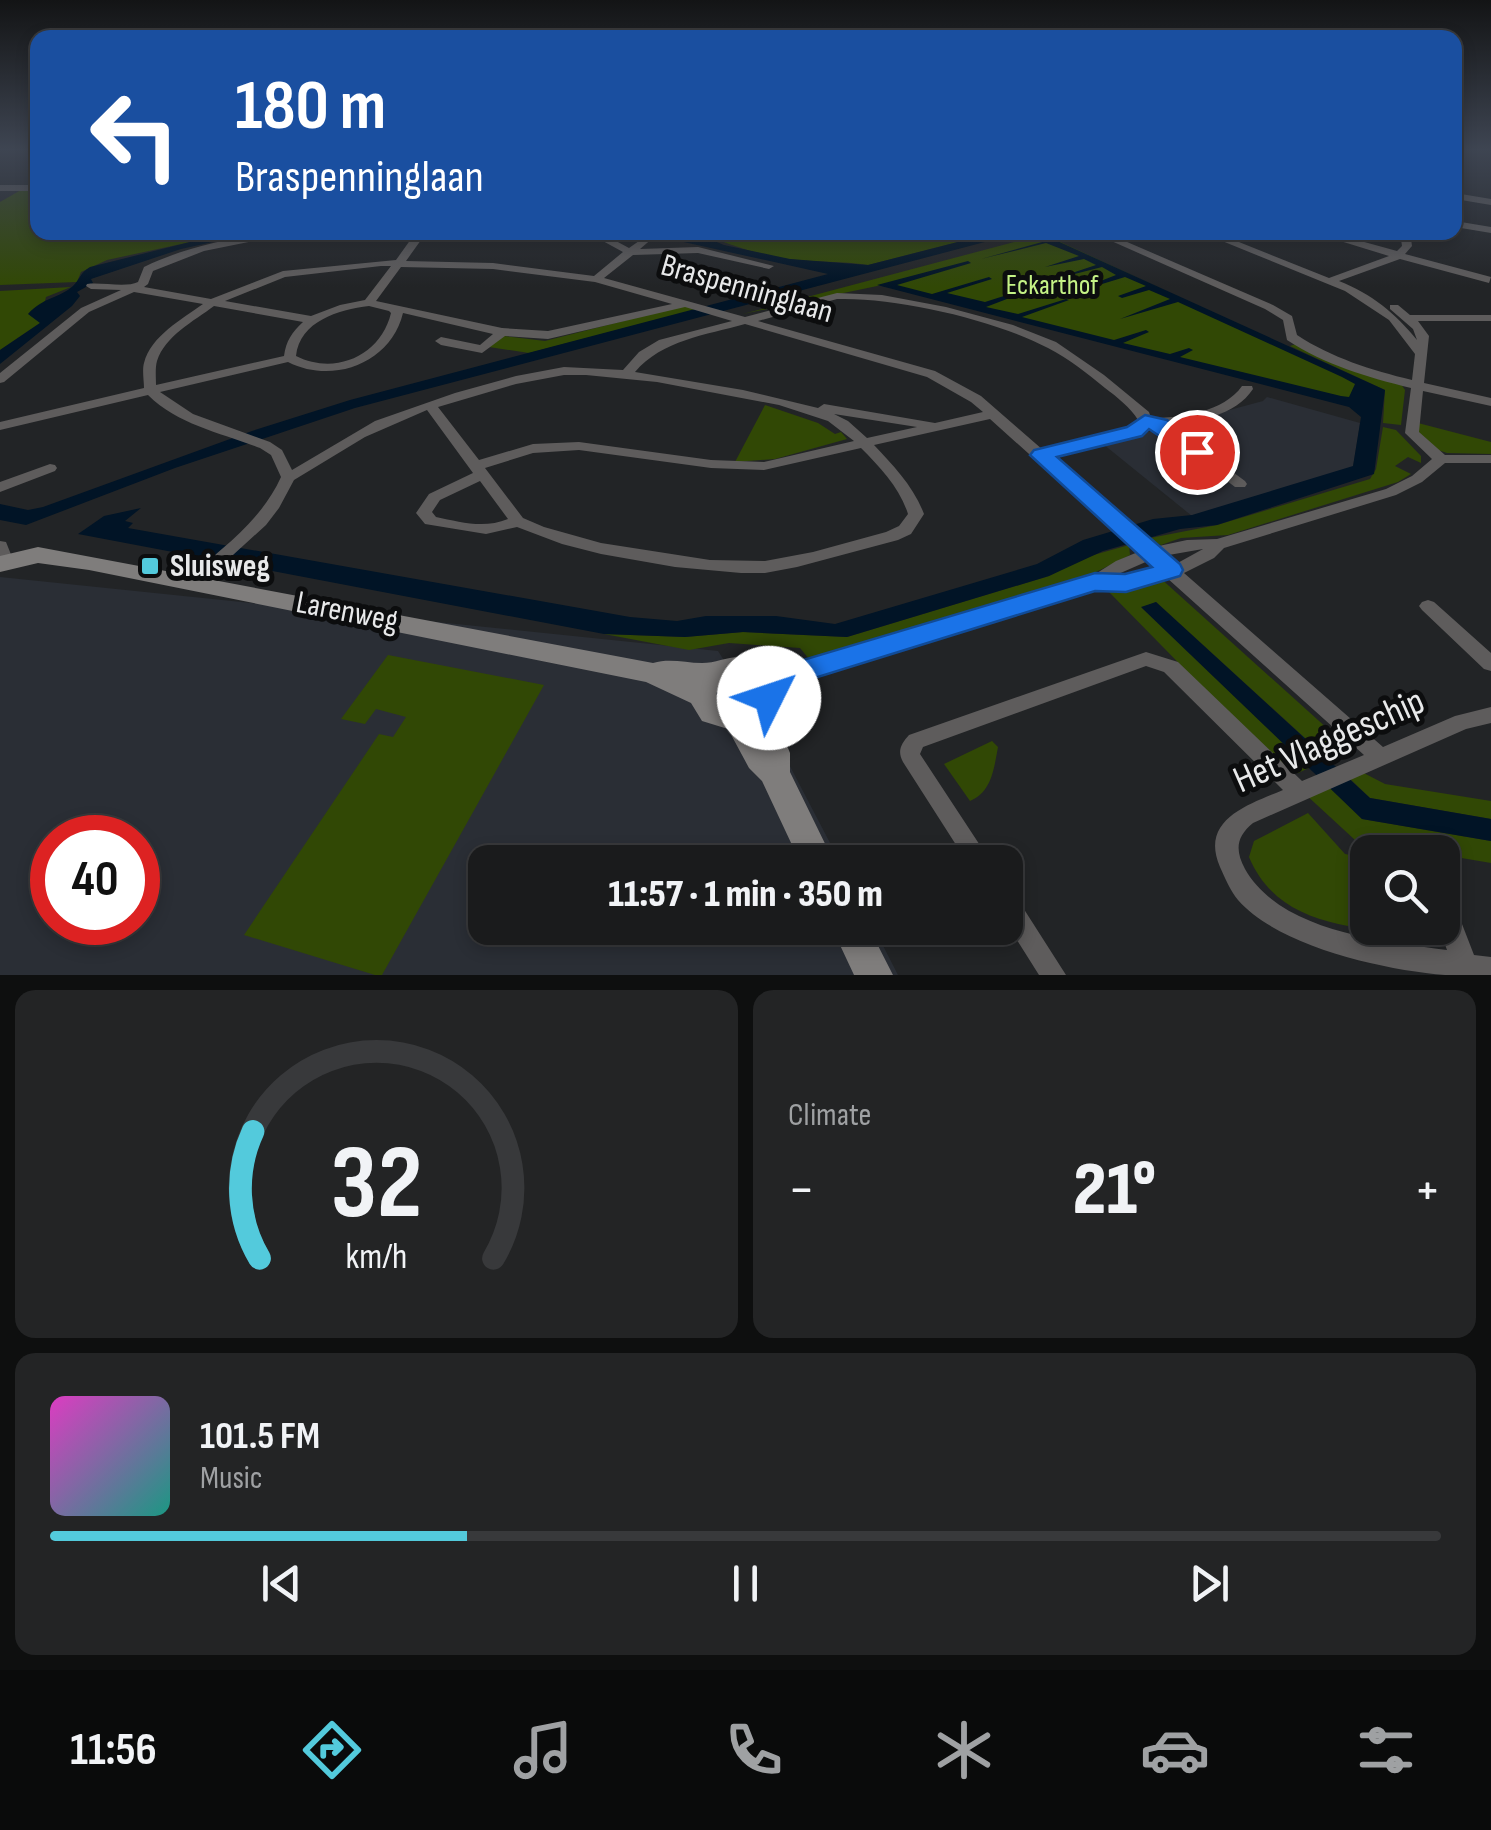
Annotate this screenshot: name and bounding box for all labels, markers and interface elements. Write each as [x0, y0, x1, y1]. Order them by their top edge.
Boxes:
text: 180 m [235, 65, 386, 149]
icon: left [70, 70, 200, 200]
text: Braspenninglaan [235, 150, 484, 205]
street label: Braspenninglaan [657, 246, 837, 332]
park label: Eckarthof [1006, 269, 1099, 302]
pin [1155, 410, 1240, 495]
icon: arrive [1170, 425, 1225, 480]
place label: Sluisweg [170, 547, 270, 586]
marker: Sluisweg [139, 555, 161, 577]
street label: Larenweg [293, 583, 401, 641]
position arrow [717, 646, 821, 750]
street label: Het Vlaggeschip [1227, 679, 1431, 803]
speed limit sign: 40 [30, 815, 160, 945]
map controls [1350, 835, 1460, 945]
button: search [1350, 835, 1460, 945]
text: 11:57 · 1 min · 350 m [608, 872, 883, 917]
text: Climate [788, 1096, 871, 1135]
text: 32 [330, 1122, 423, 1247]
text: 21° [1073, 1145, 1156, 1236]
text: − [788, 1157, 815, 1224]
text: + [1414, 1157, 1441, 1224]
text: km/h [346, 1236, 407, 1279]
text: 101.5 FM [200, 1414, 320, 1459]
text: Music [200, 1459, 263, 1498]
icon: previous [254, 1556, 309, 1611]
icon: pause [718, 1556, 773, 1611]
icon: next [1182, 1556, 1237, 1611]
icon: directions [297, 1715, 367, 1785]
icon: music [508, 1715, 578, 1785]
icon: phone [719, 1715, 789, 1785]
icon: climate [929, 1715, 999, 1785]
icon: car [1140, 1715, 1210, 1785]
icon: filters [1351, 1715, 1421, 1785]
text: 11:56 [70, 1723, 157, 1778]

